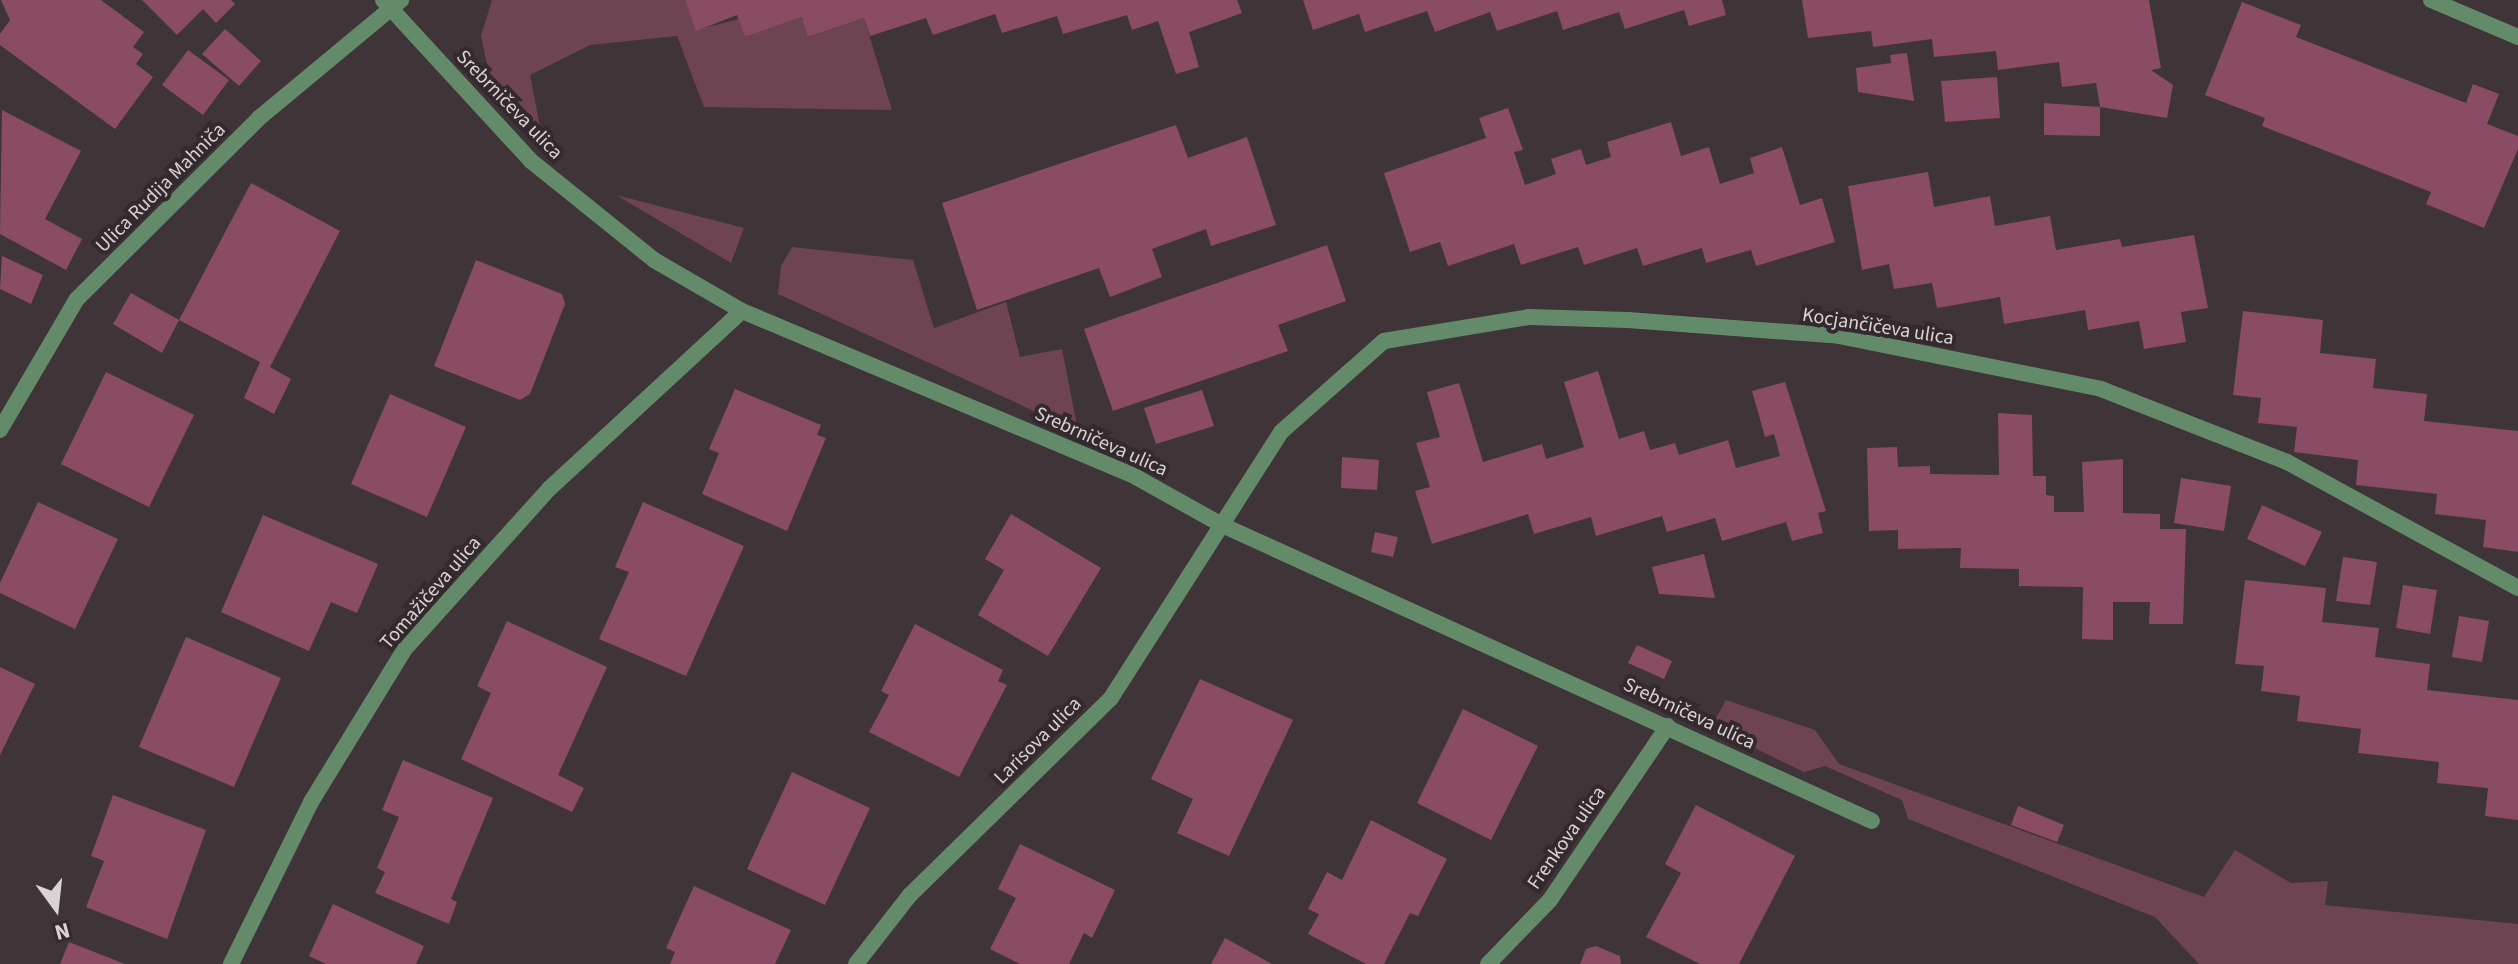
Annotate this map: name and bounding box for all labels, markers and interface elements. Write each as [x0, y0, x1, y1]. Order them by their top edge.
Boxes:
street label: Srebrničeva ulica [451, 45, 567, 165]
street label: Ulica Rudija Mahniča [91, 118, 231, 258]
street label: Kocjančičeva ulica [1801, 303, 1955, 351]
street label: Srebrničeva ulica [1031, 402, 1171, 482]
street label: Tomažičeva ulica [375, 532, 487, 654]
street label: Srebrničeva ulica [1619, 673, 1759, 755]
street label: Larisova ulica [989, 692, 1087, 790]
street label: Frenkova ulica [1523, 782, 1611, 894]
north arrow [16, 868, 96, 948]
text: N [51, 914, 73, 949]

